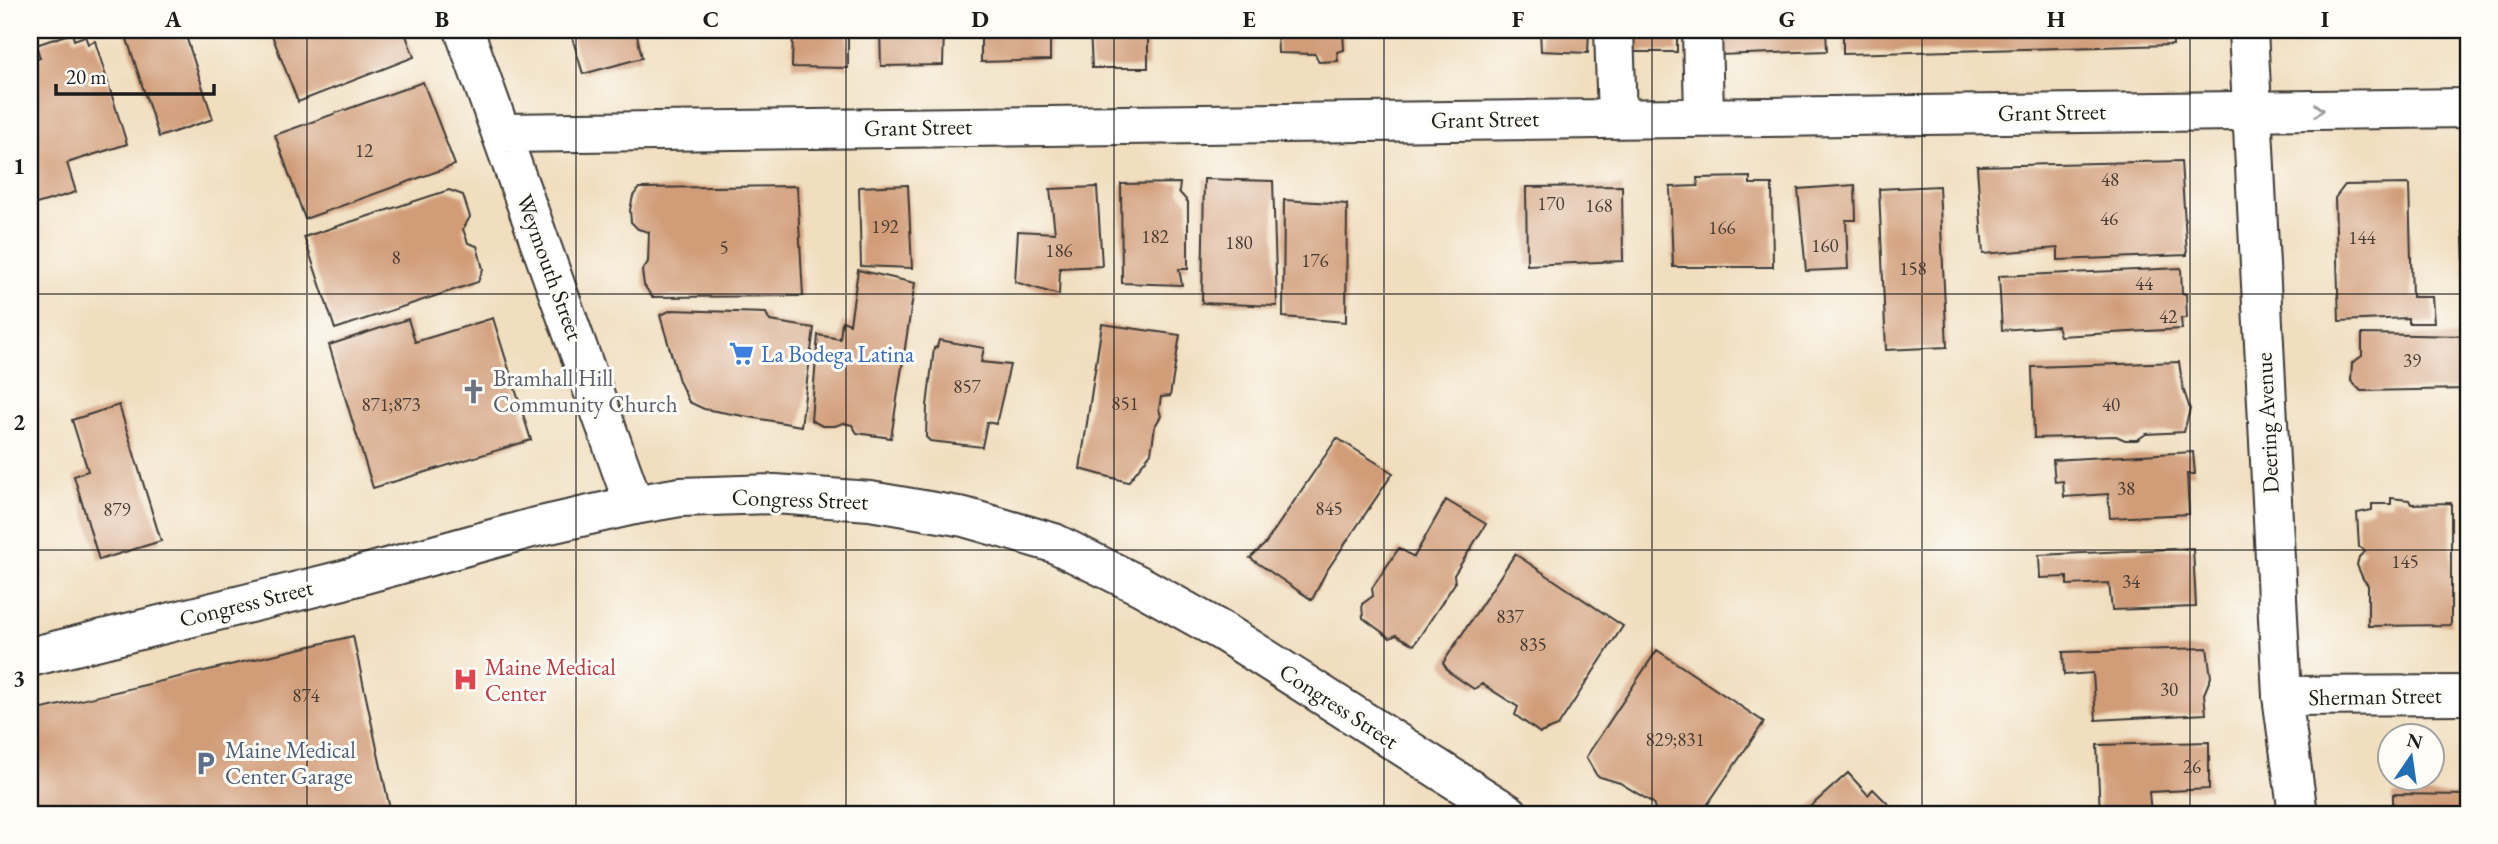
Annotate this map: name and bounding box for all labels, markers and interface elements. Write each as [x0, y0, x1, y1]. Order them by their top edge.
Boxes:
text: A [164, 4, 182, 34]
text: B [435, 4, 449, 34]
text: C [703, 4, 719, 34]
text: D [971, 4, 989, 34]
text: E [1242, 4, 1256, 34]
text: F [1512, 4, 1525, 34]
text: G [1779, 4, 1795, 34]
text: H [2047, 4, 2065, 34]
text: I [2321, 4, 2329, 34]
scale bar [56, 52, 214, 96]
text: 20 m [66, 63, 107, 90]
street label: Grant Street [1998, 96, 2107, 128]
one-way arrow [2314, 102, 2325, 118]
street label: Grant Street [1431, 103, 1540, 135]
street label: Grant Street [864, 111, 973, 143]
house number: 12 [355, 138, 373, 163]
text: 1 [13, 151, 25, 181]
house number: 48 [2101, 167, 2119, 192]
street label: Weymouth Street [510, 190, 591, 345]
house number: 170 [1537, 191, 1565, 216]
house number: 168 [1585, 193, 1613, 218]
house number: 46 [2100, 206, 2118, 231]
house number: 192 [871, 214, 899, 239]
house number: 166 [1708, 215, 1736, 240]
house number: 182 [1141, 224, 1169, 249]
house number: 144 [2348, 225, 2377, 250]
house number: 180 [1225, 230, 1253, 255]
house number: 160 [1811, 233, 1839, 258]
house number: 5 [719, 235, 729, 260]
house number: 186 [1045, 238, 1073, 263]
house number: 8 [391, 245, 401, 270]
house number: 176 [1301, 248, 1329, 273]
house number: 158 [1899, 256, 1927, 281]
house number: 44 [2135, 271, 2154, 296]
house number: 42 [2159, 304, 2177, 329]
place label: La Bodega Latina [761, 339, 915, 369]
supermarket icon: La Bodega Latina [727, 340, 755, 368]
house number: 39 [2403, 348, 2421, 373]
street label: Deering Avenue [2248, 352, 2286, 494]
place label: Bramhall Hill Community Church [493, 363, 678, 419]
house number: 857 [953, 374, 982, 399]
church icon: Bramhall Hill Community Church [459, 377, 487, 405]
house number: 851 [1111, 391, 1139, 416]
house number: 871;873 [361, 392, 421, 417]
house number: 40 [2102, 392, 2120, 417]
text: 2 [13, 407, 25, 437]
house number: 38 [2117, 476, 2135, 501]
street label: Congress Street [731, 482, 870, 516]
house number: 845 [1315, 496, 1343, 521]
house number: 879 [103, 497, 131, 522]
house number: 145 [2391, 549, 2419, 574]
house number: 34 [2122, 569, 2141, 594]
street label: Congress Street [176, 572, 317, 634]
house number: 837 [1496, 604, 1525, 629]
house number: 835 [1519, 632, 1547, 657]
place label: Maine Medical Center [485, 652, 616, 708]
street label: Congress Street [1274, 656, 1405, 756]
text: 3 [13, 663, 25, 693]
hospital icon: Maine Medical Center [451, 666, 479, 694]
house number: 30 [2160, 677, 2178, 702]
street label: Sherman Street [2308, 680, 2443, 712]
house number: 874 [292, 683, 321, 708]
north arrow [2376, 722, 2446, 792]
house number: 829;831 [1645, 727, 1705, 752]
text: N [2404, 727, 2426, 755]
place label: Maine Medical Center Garage [225, 735, 356, 791]
parking icon: Maine Medical Center Garage [191, 749, 219, 777]
house number: 26 [2183, 754, 2201, 779]

